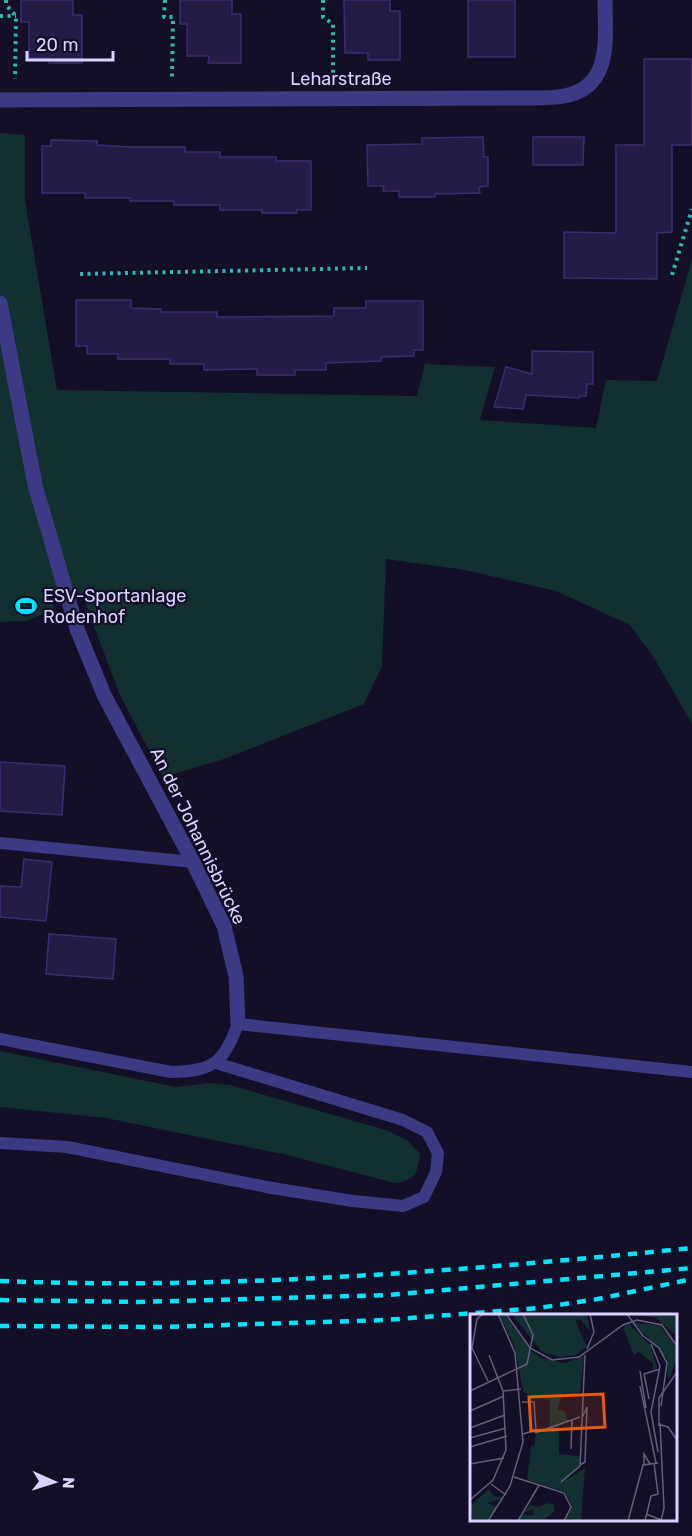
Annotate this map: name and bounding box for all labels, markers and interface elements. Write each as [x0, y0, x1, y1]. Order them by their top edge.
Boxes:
scale bar [27, 24, 112, 62]
text: 20 m [36, 34, 78, 56]
street label: Leharstraße [290, 68, 392, 90]
place label: ESV-Sportanlage Rodenhof [43, 585, 186, 628]
sports icon: ESV-Sportanlage Rodenhof [14, 594, 38, 618]
street label: An der Johannisbrücke [146, 744, 250, 928]
inset map [470, 1314, 677, 1521]
north arrow [24, 1452, 84, 1512]
text: N [59, 1477, 78, 1489]

